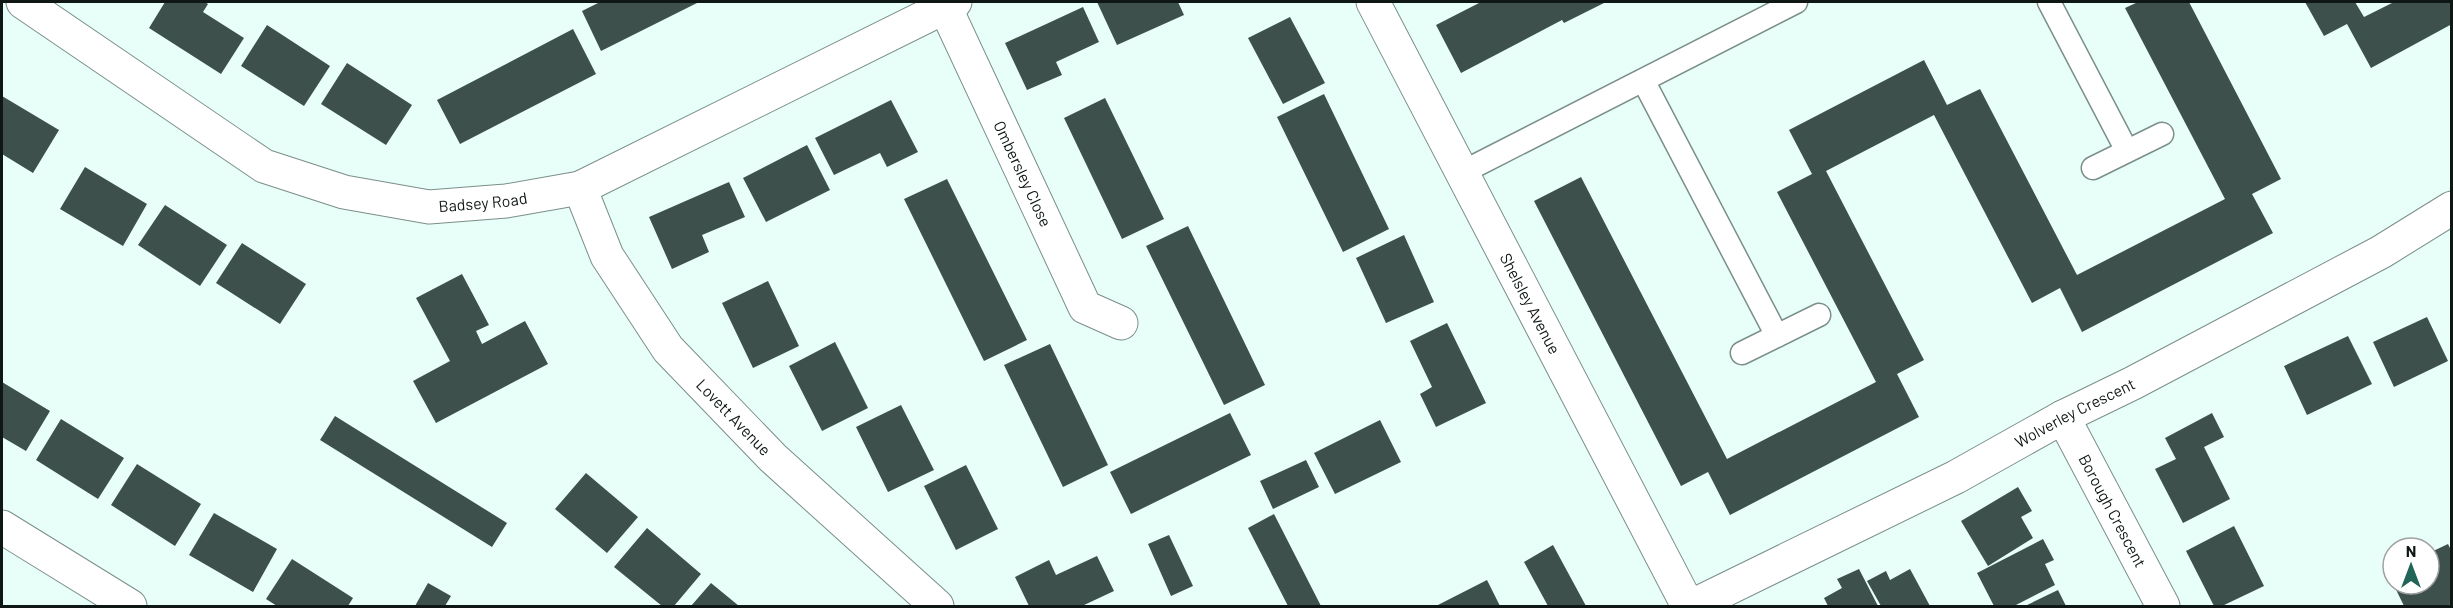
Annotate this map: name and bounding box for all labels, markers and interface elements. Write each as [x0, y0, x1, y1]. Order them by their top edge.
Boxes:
street label: Ombersley Close [990, 117, 1056, 230]
street label: Badsey Road [438, 187, 529, 215]
street label: Shelsley Avenue [1497, 250, 1565, 357]
street label: Wolverley Crescent [2011, 374, 2138, 451]
street label: Lovett Avenue [693, 375, 775, 459]
street label: Borough Crescent [2075, 451, 2151, 570]
north arrow [2381, 536, 2441, 596]
text: N [2406, 541, 2416, 560]

